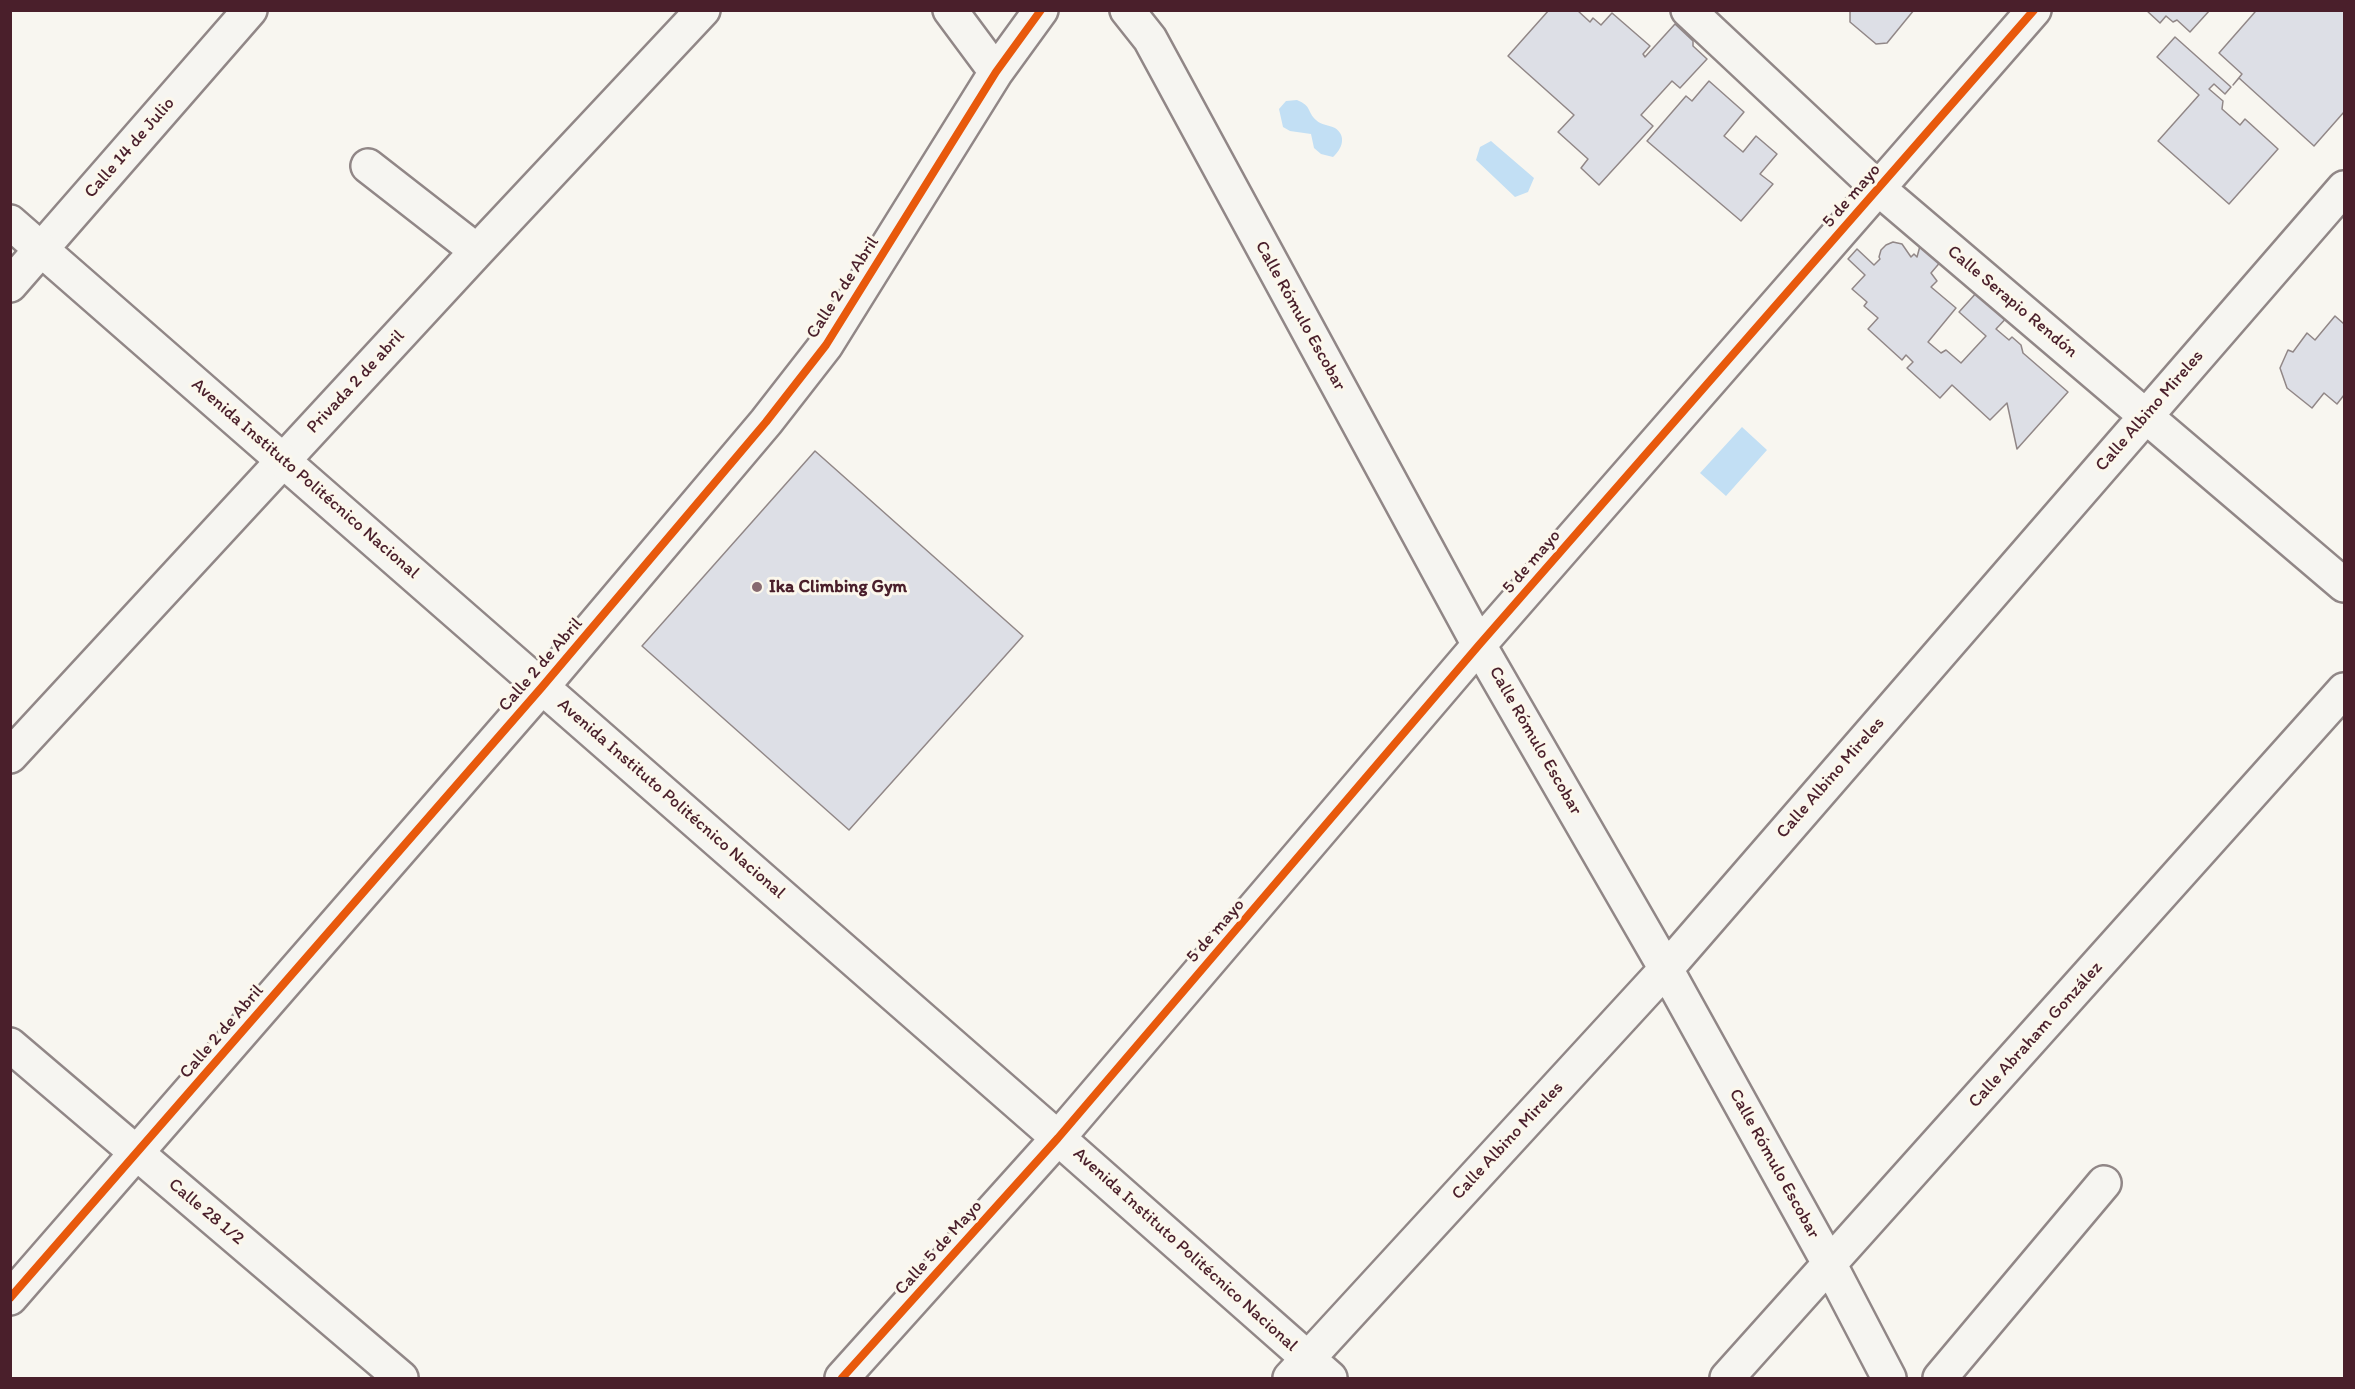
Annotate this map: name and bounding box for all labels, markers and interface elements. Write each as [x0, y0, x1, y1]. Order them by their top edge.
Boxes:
street label: Calle 14 de Julio [80, 93, 180, 203]
street label: 5 de mayo [1818, 159, 1886, 233]
street label: Calle 2 de Abril [802, 233, 884, 343]
street label: Calle Rómulo Escobar [1250, 237, 1350, 395]
street label: Calle Serapio Rendón [1942, 241, 2082, 363]
street label: Privada 2 de abril [303, 326, 409, 438]
street label: Calle Albino Mireles [2091, 346, 2209, 476]
street label: Avenida Instituto Politécnico Nacional [187, 374, 423, 584]
street label: 5 de mayo [1498, 525, 1566, 599]
place label: Ika Climbing Gym [769, 576, 907, 598]
marker: Ika Climbing Gym [750, 580, 764, 594]
street label: Calle 2 de Abril [494, 614, 588, 716]
street label: Calle Rómulo Escobar [1484, 663, 1586, 819]
street label: Avenida Instituto Politécnico Nacional [553, 694, 789, 904]
street label: Calle Albino Mireles [1772, 713, 1890, 843]
street label: 5 de mayo [1182, 894, 1250, 968]
street label: Calle Abraham González [1964, 957, 2108, 1113]
street label: Calle 2 de Abril [175, 981, 269, 1083]
street label: Calle Albino Mireles [1448, 1077, 1568, 1205]
street label: Calle Rómulo Escobar [1724, 1085, 1824, 1243]
street label: Avenida Instituto Politécnico Nacional [1068, 1143, 1302, 1357]
street label: Calle 28 1/2 [164, 1174, 248, 1250]
street label: Calle 5 de Mayo [891, 1196, 987, 1300]

